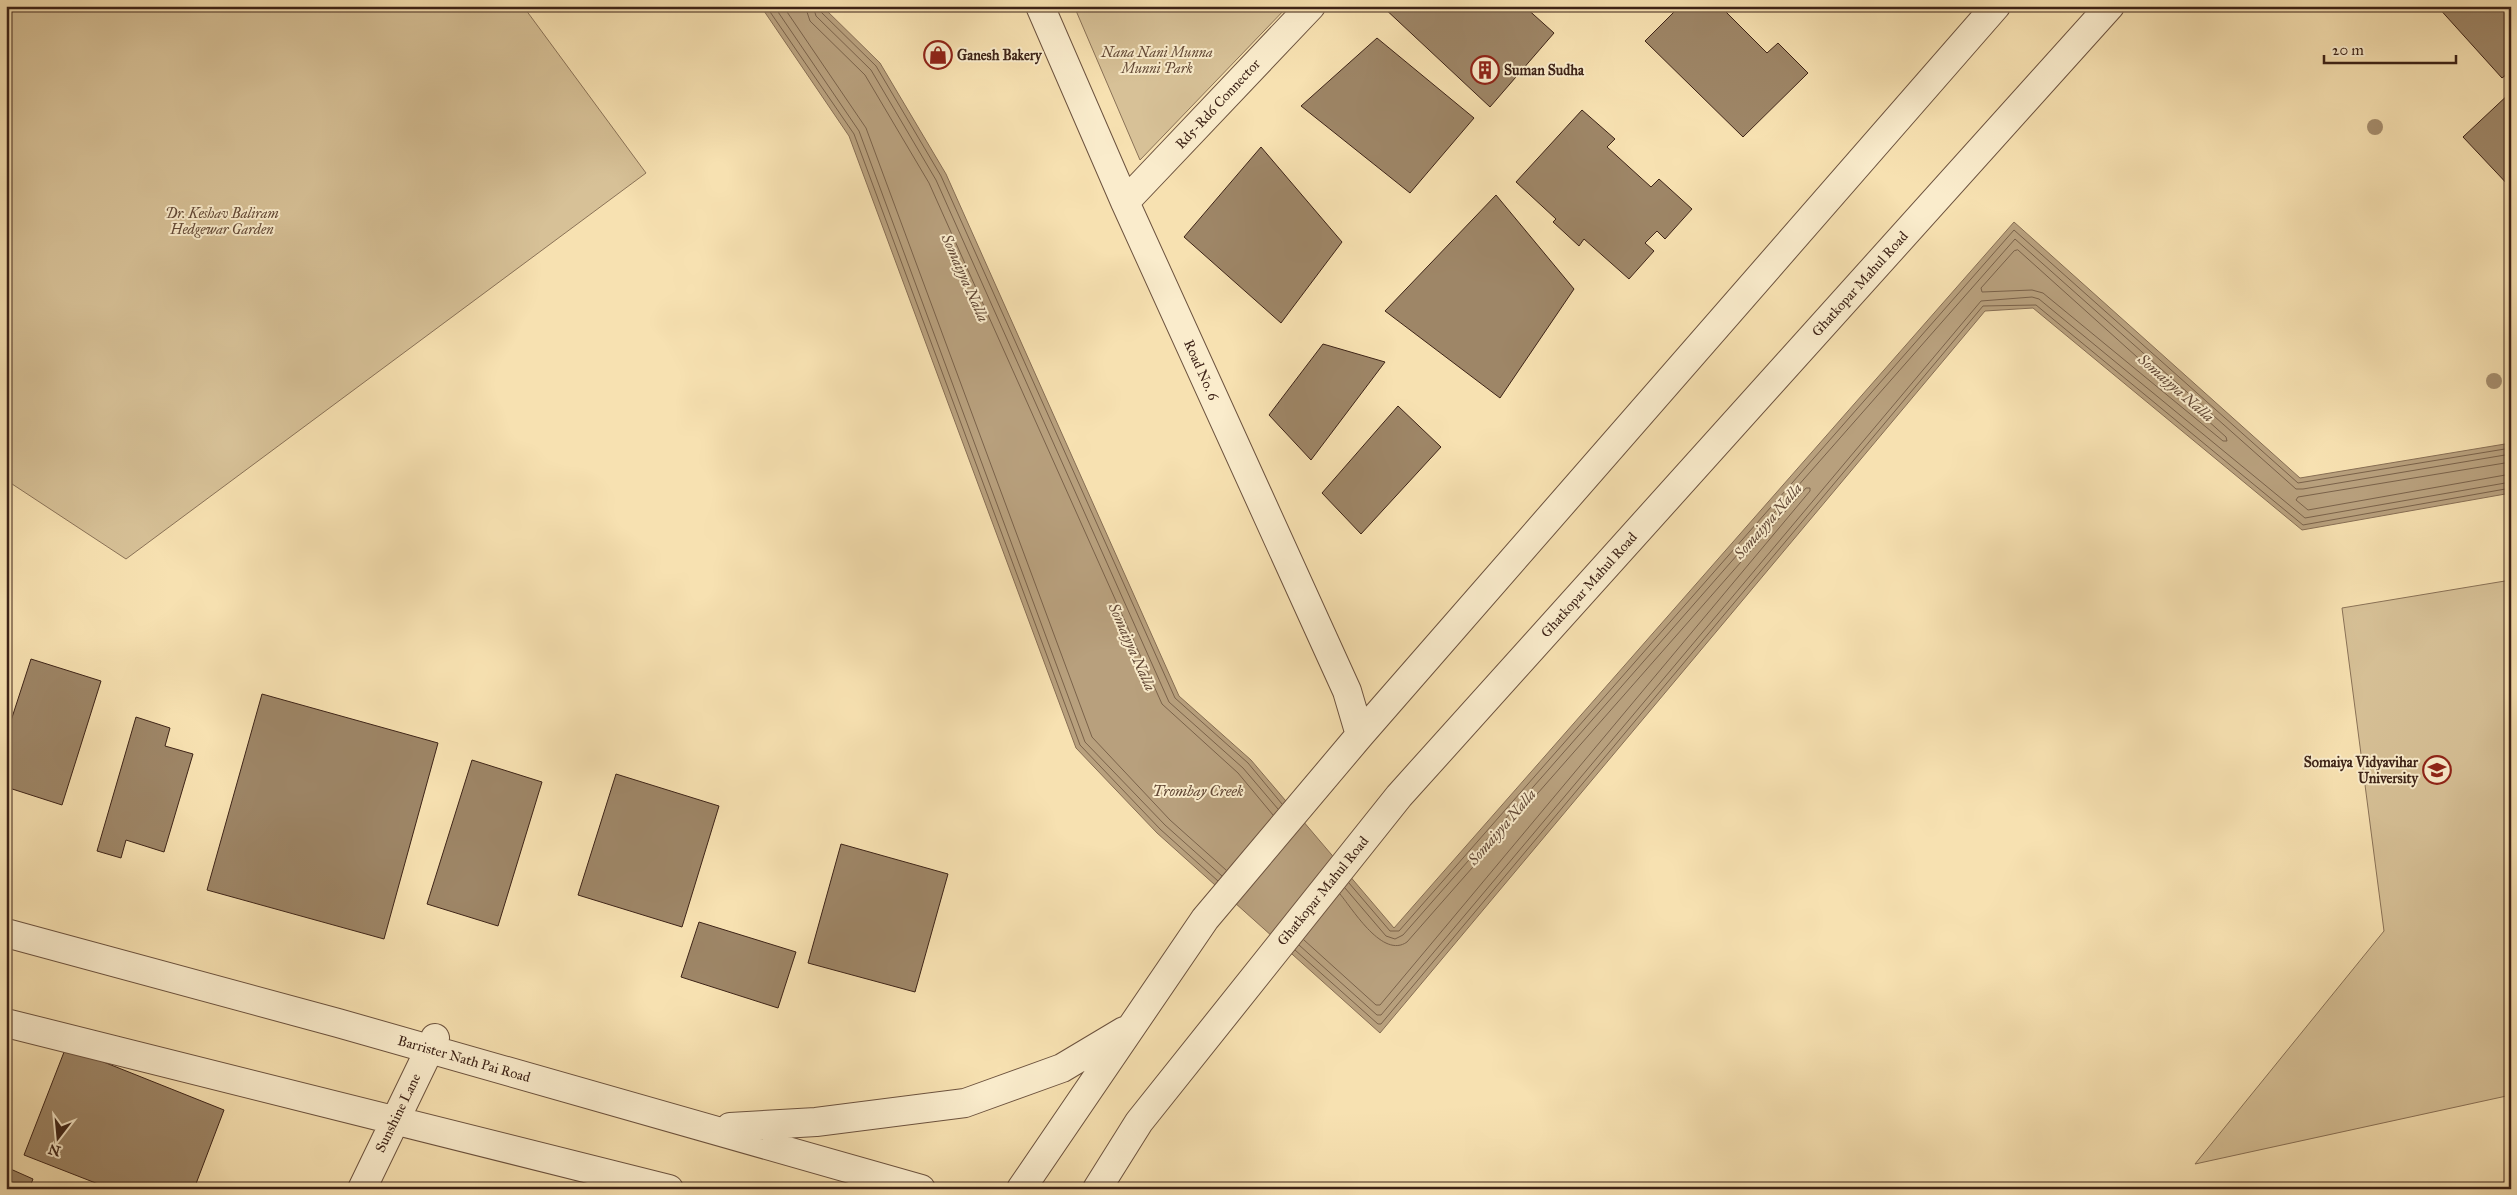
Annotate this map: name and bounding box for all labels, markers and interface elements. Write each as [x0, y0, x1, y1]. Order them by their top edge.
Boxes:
scale bar [2324, 32, 2457, 64]
shop icon: Ganesh Bakery [923, 40, 953, 70]
text: 20 m [2332, 41, 2364, 59]
park label: Nana Nani Munna Munni Park [1100, 44, 1213, 77]
place label: Ganesh Bakery [957, 47, 1043, 65]
street label: Rd5-Rd6 Connector [1172, 55, 1265, 153]
building icon: Suman Sudha [1470, 55, 1500, 85]
place label: Suman Sudha [1504, 62, 1585, 79]
park label: Dr. Keshav Baliram Hedgewar Garden [165, 205, 279, 238]
street label: Ghatkopar Mahul Road [1808, 228, 1912, 340]
water label: Somaiyya Nalla [937, 230, 992, 325]
street label: Road No. 6 [1180, 337, 1222, 404]
water label: Somaiyya Nalla [2134, 350, 2218, 426]
water label: Somaiyya Nalla [1730, 479, 1806, 563]
street label: Ghatkopar Mahul Road [1537, 529, 1641, 641]
water label: Somaiyya Nalla [1104, 599, 1159, 694]
place label: Somaiya Vidyavihar University [2304, 754, 2419, 788]
school or university icon: Somaiya Vidyavihar University [2422, 755, 2452, 785]
water label: Trombay Creek [1152, 782, 1244, 800]
water label: Somaiyya Nalla [1464, 785, 1540, 869]
street label: Ghatkopar Mahul Road [1274, 833, 1372, 949]
street label: Barrister Nath Pai Road [396, 1032, 532, 1086]
street label: Sunshine Lane [372, 1071, 425, 1155]
north arrow [32, 1112, 82, 1162]
text: N [46, 1140, 63, 1160]

